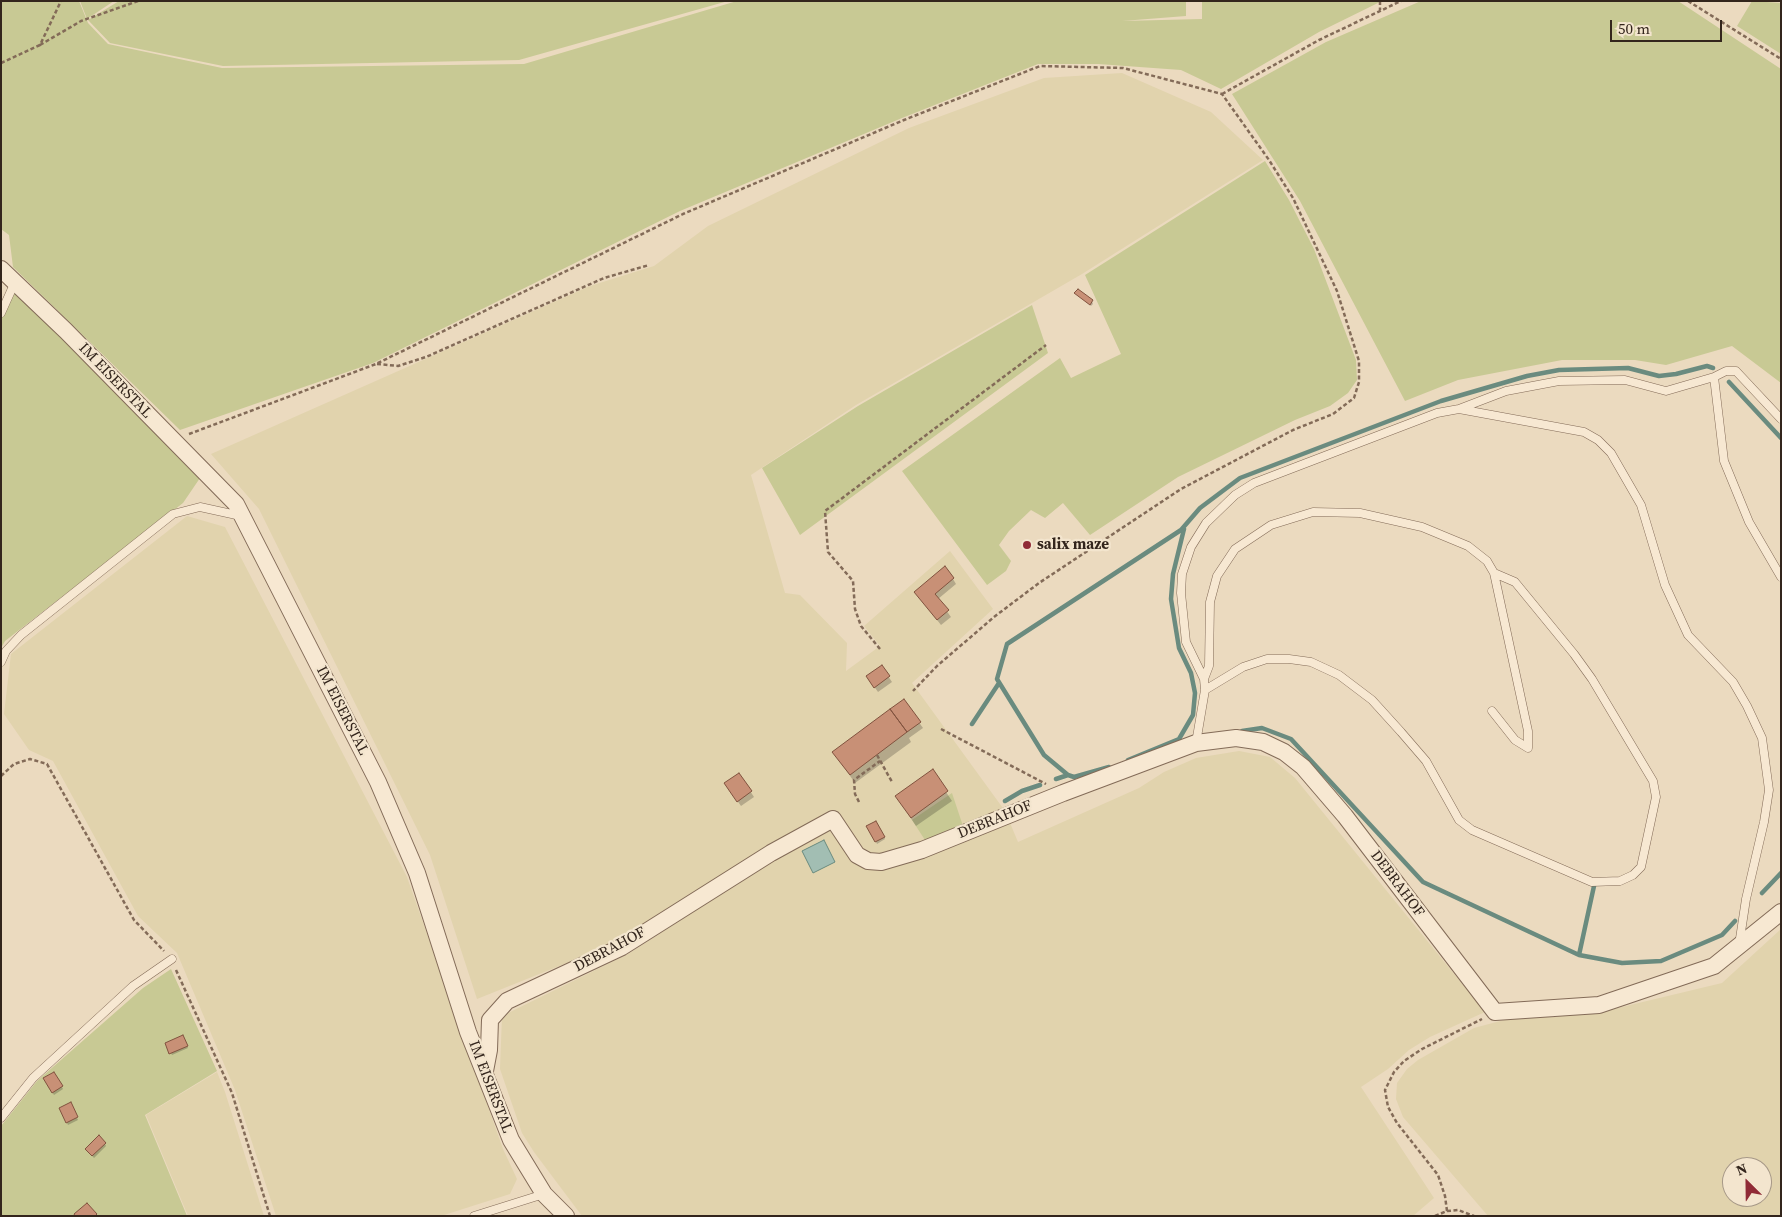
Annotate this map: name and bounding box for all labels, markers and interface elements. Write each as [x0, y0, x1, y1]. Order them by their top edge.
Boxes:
scale bar [1612, 10, 1724, 42]
text: 50 m [1618, 18, 1650, 39]
street label: IM EISERSTAL [75, 340, 155, 422]
place label: salix maze [1037, 536, 1109, 554]
marker: salix maze [1021, 539, 1033, 551]
street label: IM EISERSTAL [312, 663, 372, 759]
street label: DEBRAHOF [955, 797, 1035, 843]
street label: DEBRAHOF [1366, 847, 1428, 921]
street label: DEBRAHOF [571, 924, 649, 976]
street label: IM EISERSTAL [464, 1038, 516, 1136]
north arrow [1722, 1157, 1772, 1207]
text: N [1733, 1158, 1750, 1180]

